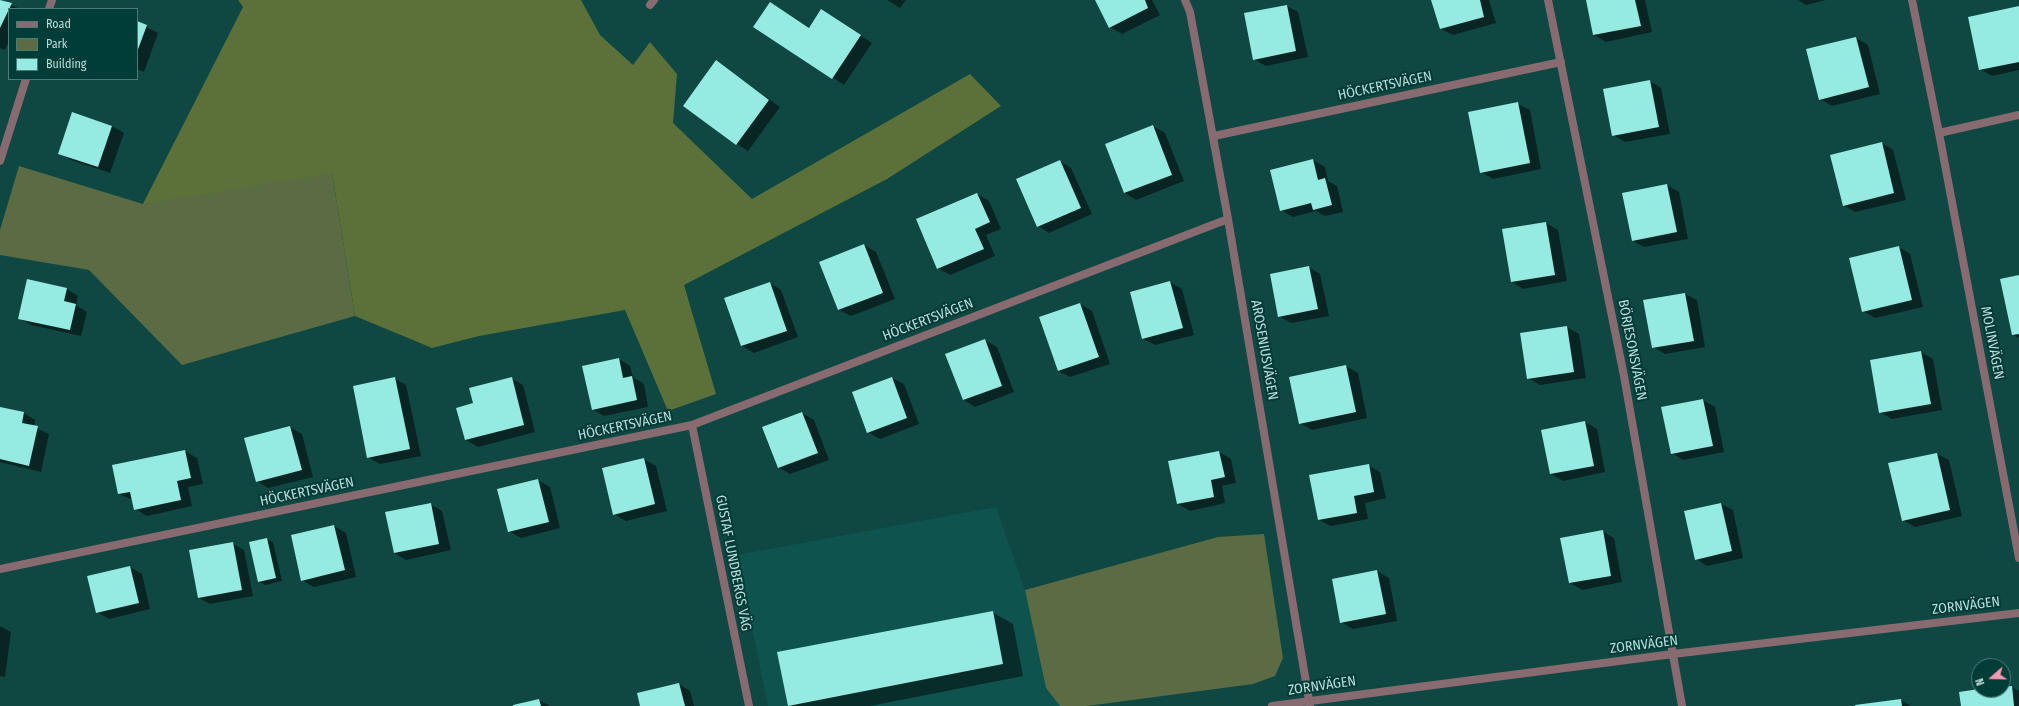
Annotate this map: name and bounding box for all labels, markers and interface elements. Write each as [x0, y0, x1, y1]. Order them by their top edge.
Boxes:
legend [8, 8, 138, 80]
text: Road [46, 17, 71, 31]
text: Park [46, 37, 67, 51]
text: Building [46, 57, 86, 71]
street label: HÖCKERTSVÄGEN [1336, 68, 1434, 104]
street label: HÖCKERTSVÄGEN [880, 295, 976, 345]
street label: BÖRJESONSVÄGEN [1614, 298, 1650, 402]
street label: AROSENIUSVÄGEN [1247, 299, 1281, 401]
street label: MOLINVÄGEN [1977, 305, 2007, 381]
street label: HÖCKERTSVÄGEN [576, 408, 674, 444]
street label: HÖCKERTSVÄGEN [258, 474, 356, 510]
street label: GUSTAF LUNDBERGS VÄG [712, 494, 754, 632]
street label: ZORNVÄGEN [1931, 593, 2001, 619]
street label: ZORNVÄGEN [1609, 632, 1679, 658]
north arrow [1971, 658, 2011, 698]
street label: ZORNVÄGEN [1287, 673, 1357, 699]
text: N [1973, 677, 1987, 687]

